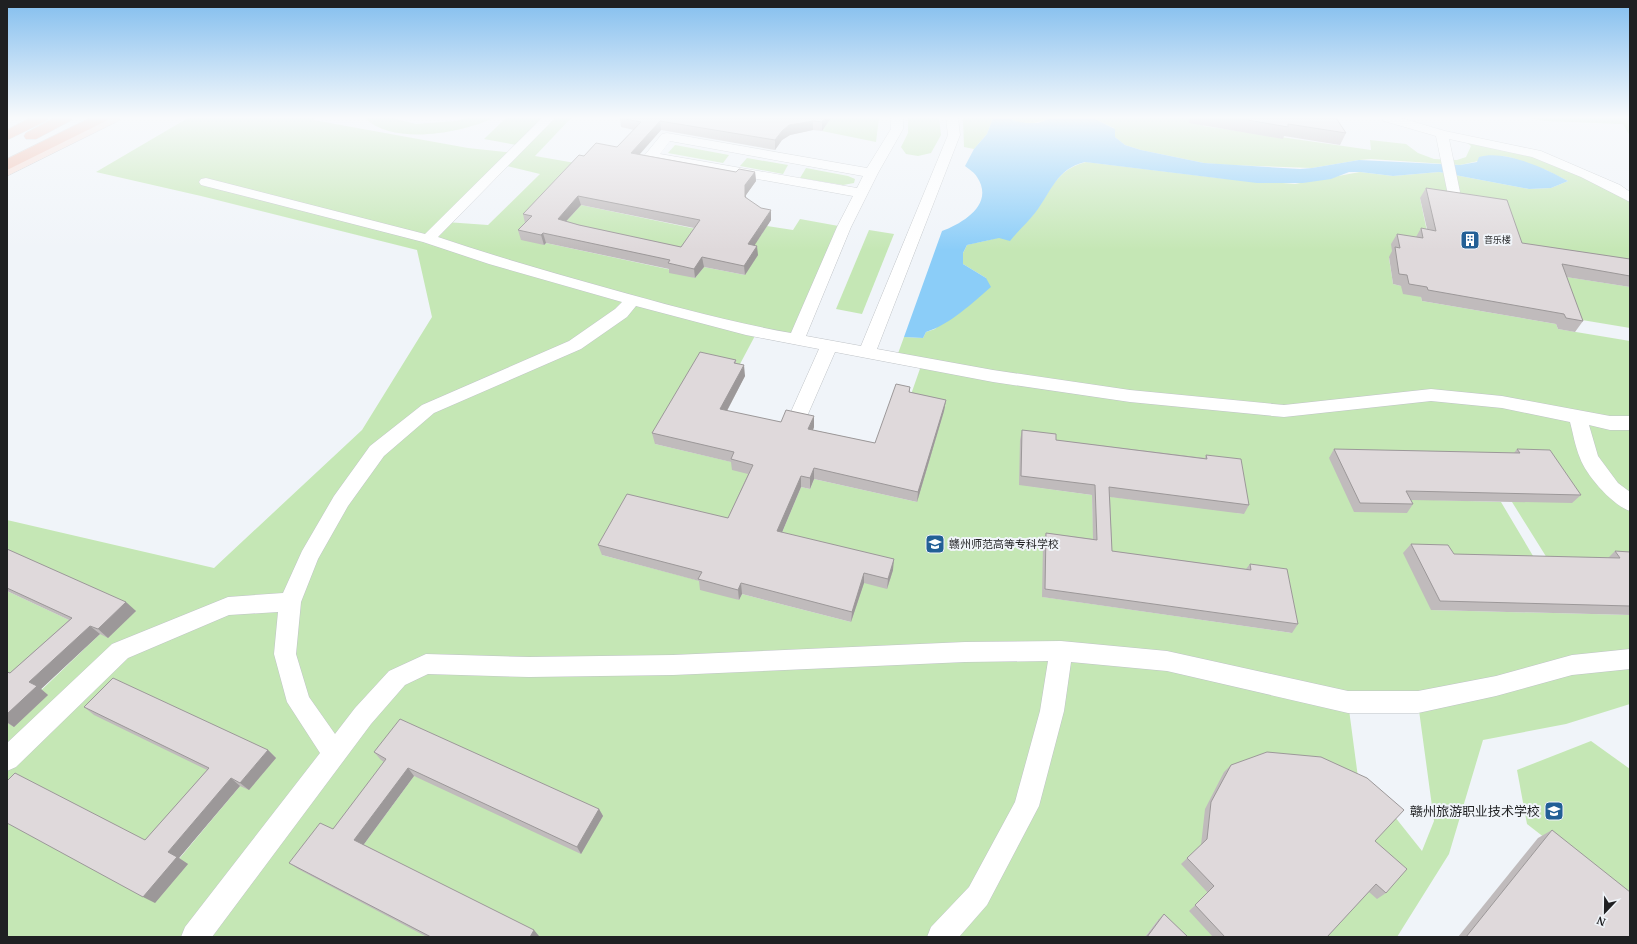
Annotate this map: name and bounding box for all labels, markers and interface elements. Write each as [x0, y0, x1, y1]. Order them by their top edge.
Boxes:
building icon: 音乐楼 [1459, 229, 1481, 251]
place label: 音乐楼 [1484, 234, 1511, 246]
school or university icon: 赣州师范高等专科学校 [924, 533, 946, 555]
place label: 赣州师范高等专科学校 [949, 537, 1059, 551]
school or university icon: 赣州旅游职业技术学校 [1543, 800, 1565, 822]
place label: 赣州旅游职业技术学校 [1410, 802, 1540, 820]
north arrow [1585, 892, 1625, 932]
text: N [1594, 913, 1608, 929]

